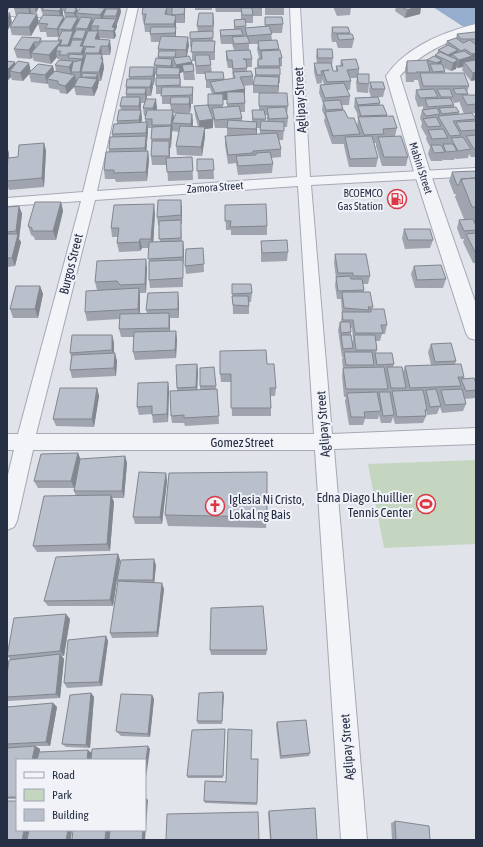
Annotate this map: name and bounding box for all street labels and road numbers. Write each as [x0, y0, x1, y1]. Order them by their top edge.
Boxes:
street label: Aglipay Street [291, 66, 309, 133]
street label: Mabini Street [407, 141, 435, 195]
street label: Zamora Street [186, 179, 244, 195]
street label: Burgos Street [56, 232, 86, 296]
street label: Aglipay Street [313, 390, 333, 458]
street label: Gomez Street [210, 435, 274, 450]
street label: Aglipay Street [337, 713, 357, 781]

